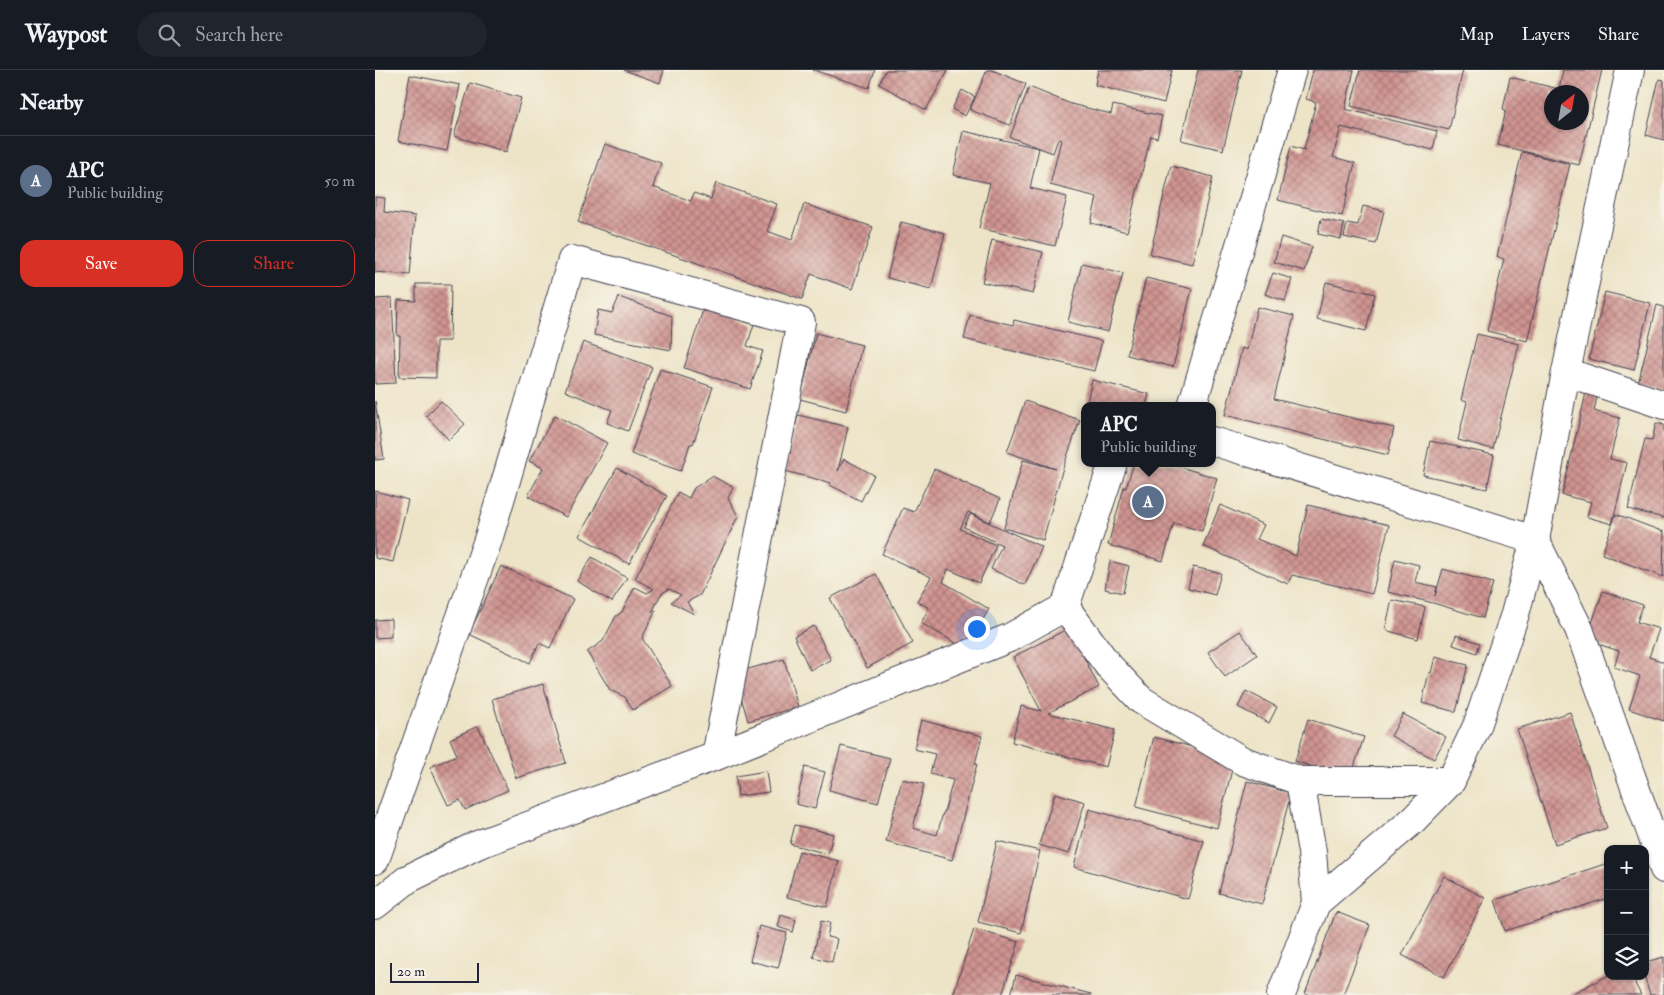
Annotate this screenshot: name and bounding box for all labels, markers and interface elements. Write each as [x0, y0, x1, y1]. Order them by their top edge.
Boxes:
search box [137, 12, 487, 57]
text: Waypost [25, 19, 107, 50]
icon: search [155, 21, 183, 49]
text: Search here [195, 23, 283, 47]
text: Map [1460, 23, 1494, 46]
text: Layers [1522, 23, 1570, 46]
text: Share [1598, 23, 1639, 46]
north arrow [1544, 85, 1589, 130]
text: Nearby [20, 89, 83, 116]
text: APC [67, 159, 104, 183]
text: A [31, 171, 41, 191]
text: 50 m [324, 171, 355, 191]
text: Public building [67, 183, 163, 203]
button: Save [20, 240, 183, 287]
button: Share [193, 240, 355, 287]
popup [1081, 402, 1216, 467]
text: APC [1100, 413, 1138, 437]
text: Public building [1100, 437, 1197, 457]
pin: A [1132, 483, 1164, 521]
your location [964, 616, 990, 642]
map controls [1604, 845, 1649, 980]
button: + [1604, 845, 1649, 890]
button: − [1604, 890, 1649, 935]
button: layers [1604, 935, 1649, 980]
scale bar [390, 960, 479, 983]
text: 20 m [397, 963, 425, 980]

